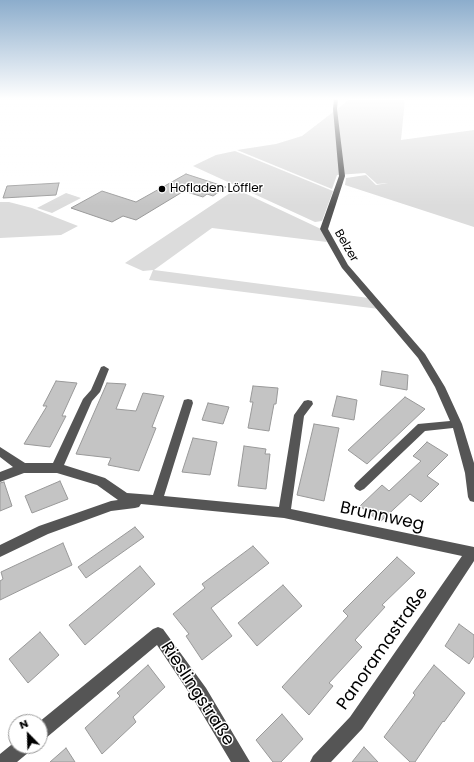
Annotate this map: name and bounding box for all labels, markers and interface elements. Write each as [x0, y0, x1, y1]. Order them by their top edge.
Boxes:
place label: Hofladen Löffler [170, 182, 263, 196]
marker: Hofladen Löffler [157, 184, 167, 194]
street label: Belzer [331, 227, 361, 265]
street label: Brunnweg [338, 498, 426, 536]
street label: Panoramastraße [333, 584, 433, 714]
street label: Rieslingstraße [156, 638, 238, 750]
north arrow [8, 714, 48, 754]
text: N [17, 715, 31, 733]

